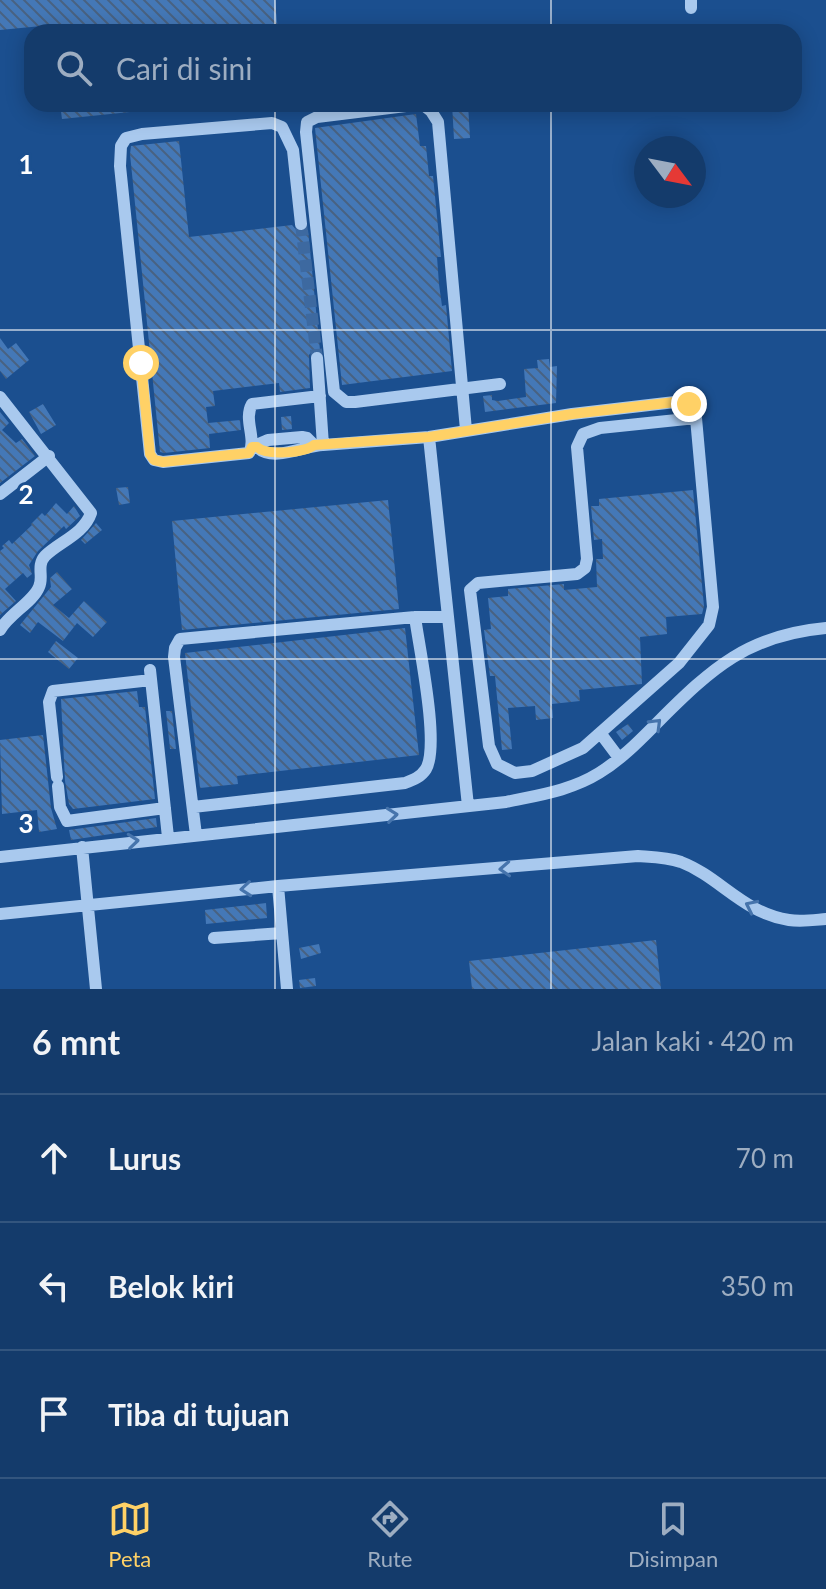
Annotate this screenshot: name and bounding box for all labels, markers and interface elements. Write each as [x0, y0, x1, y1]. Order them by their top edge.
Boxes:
search box [24, 24, 802, 112]
icon: search [52, 46, 96, 90]
text: Cari di sini [116, 50, 253, 86]
north arrow [634, 136, 706, 208]
text: 1 [18, 148, 34, 180]
route start [123, 345, 159, 381]
route end [671, 386, 707, 422]
text: 2 [18, 478, 34, 510]
one-way arrow [647, 719, 661, 734]
one-way arrow [386, 806, 399, 823]
text: 3 [18, 807, 34, 839]
one-way arrow [127, 833, 140, 850]
one-way arrow [498, 860, 511, 877]
one-way arrow [239, 880, 252, 897]
one-way arrow [744, 901, 759, 916]
text: 6 mnt [32, 1021, 120, 1062]
text: Jalan kaki · 420 m [591, 1025, 794, 1057]
icon: ahead [32, 1136, 76, 1180]
text: Lurus [108, 1140, 181, 1176]
text: 70 m [736, 1142, 794, 1174]
icon: left [32, 1264, 76, 1308]
text: Belok kiri [108, 1268, 234, 1304]
text: 350 m [721, 1270, 794, 1302]
icon: arrive [32, 1392, 76, 1436]
text: Tiba di tujuan [108, 1396, 290, 1432]
tab: Peta [108, 1497, 152, 1572]
tab: Rute [367, 1497, 412, 1572]
tab: Disimpan [628, 1497, 718, 1572]

